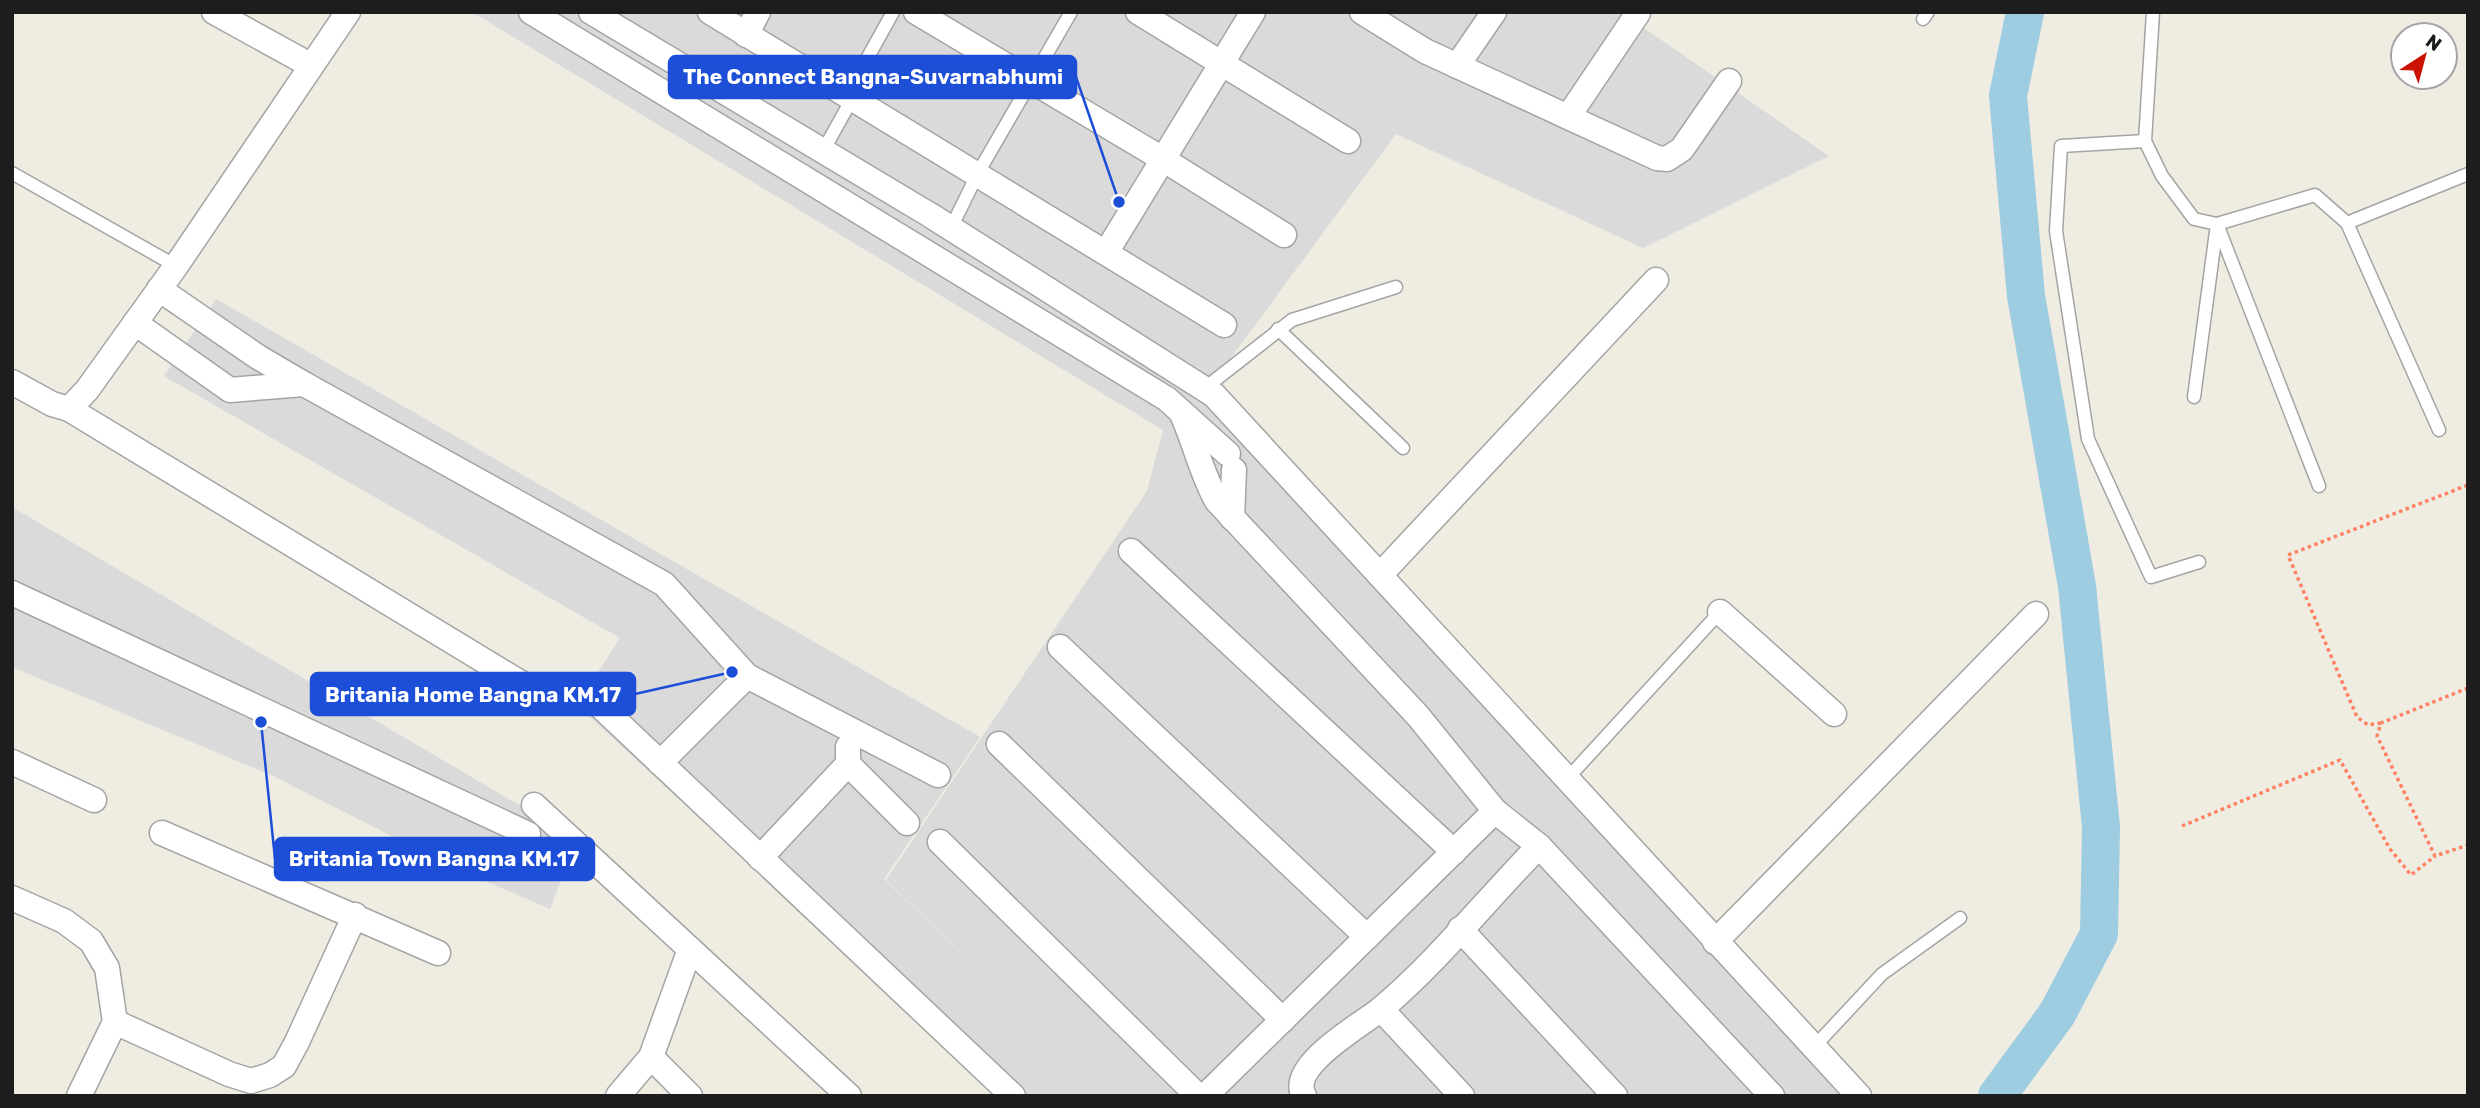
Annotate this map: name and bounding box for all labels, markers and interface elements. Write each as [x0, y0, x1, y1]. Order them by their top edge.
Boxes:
north arrow [2389, 21, 2459, 91]
text: N [2421, 29, 2446, 56]
callout: The Connect Bangna-Suvarnabhumi [669, 56, 1076, 98]
text: The Connect Bangna-Suvarnabhumi [683, 64, 1063, 89]
callout: Britania Home Bangna KM.17 [311, 673, 635, 715]
text: Britania Home Bangna KM.17 [325, 682, 621, 707]
callout: Britania Town Bangna KM.17 [275, 838, 594, 880]
text: Britania Town Bangna KM.17 [289, 846, 579, 871]

